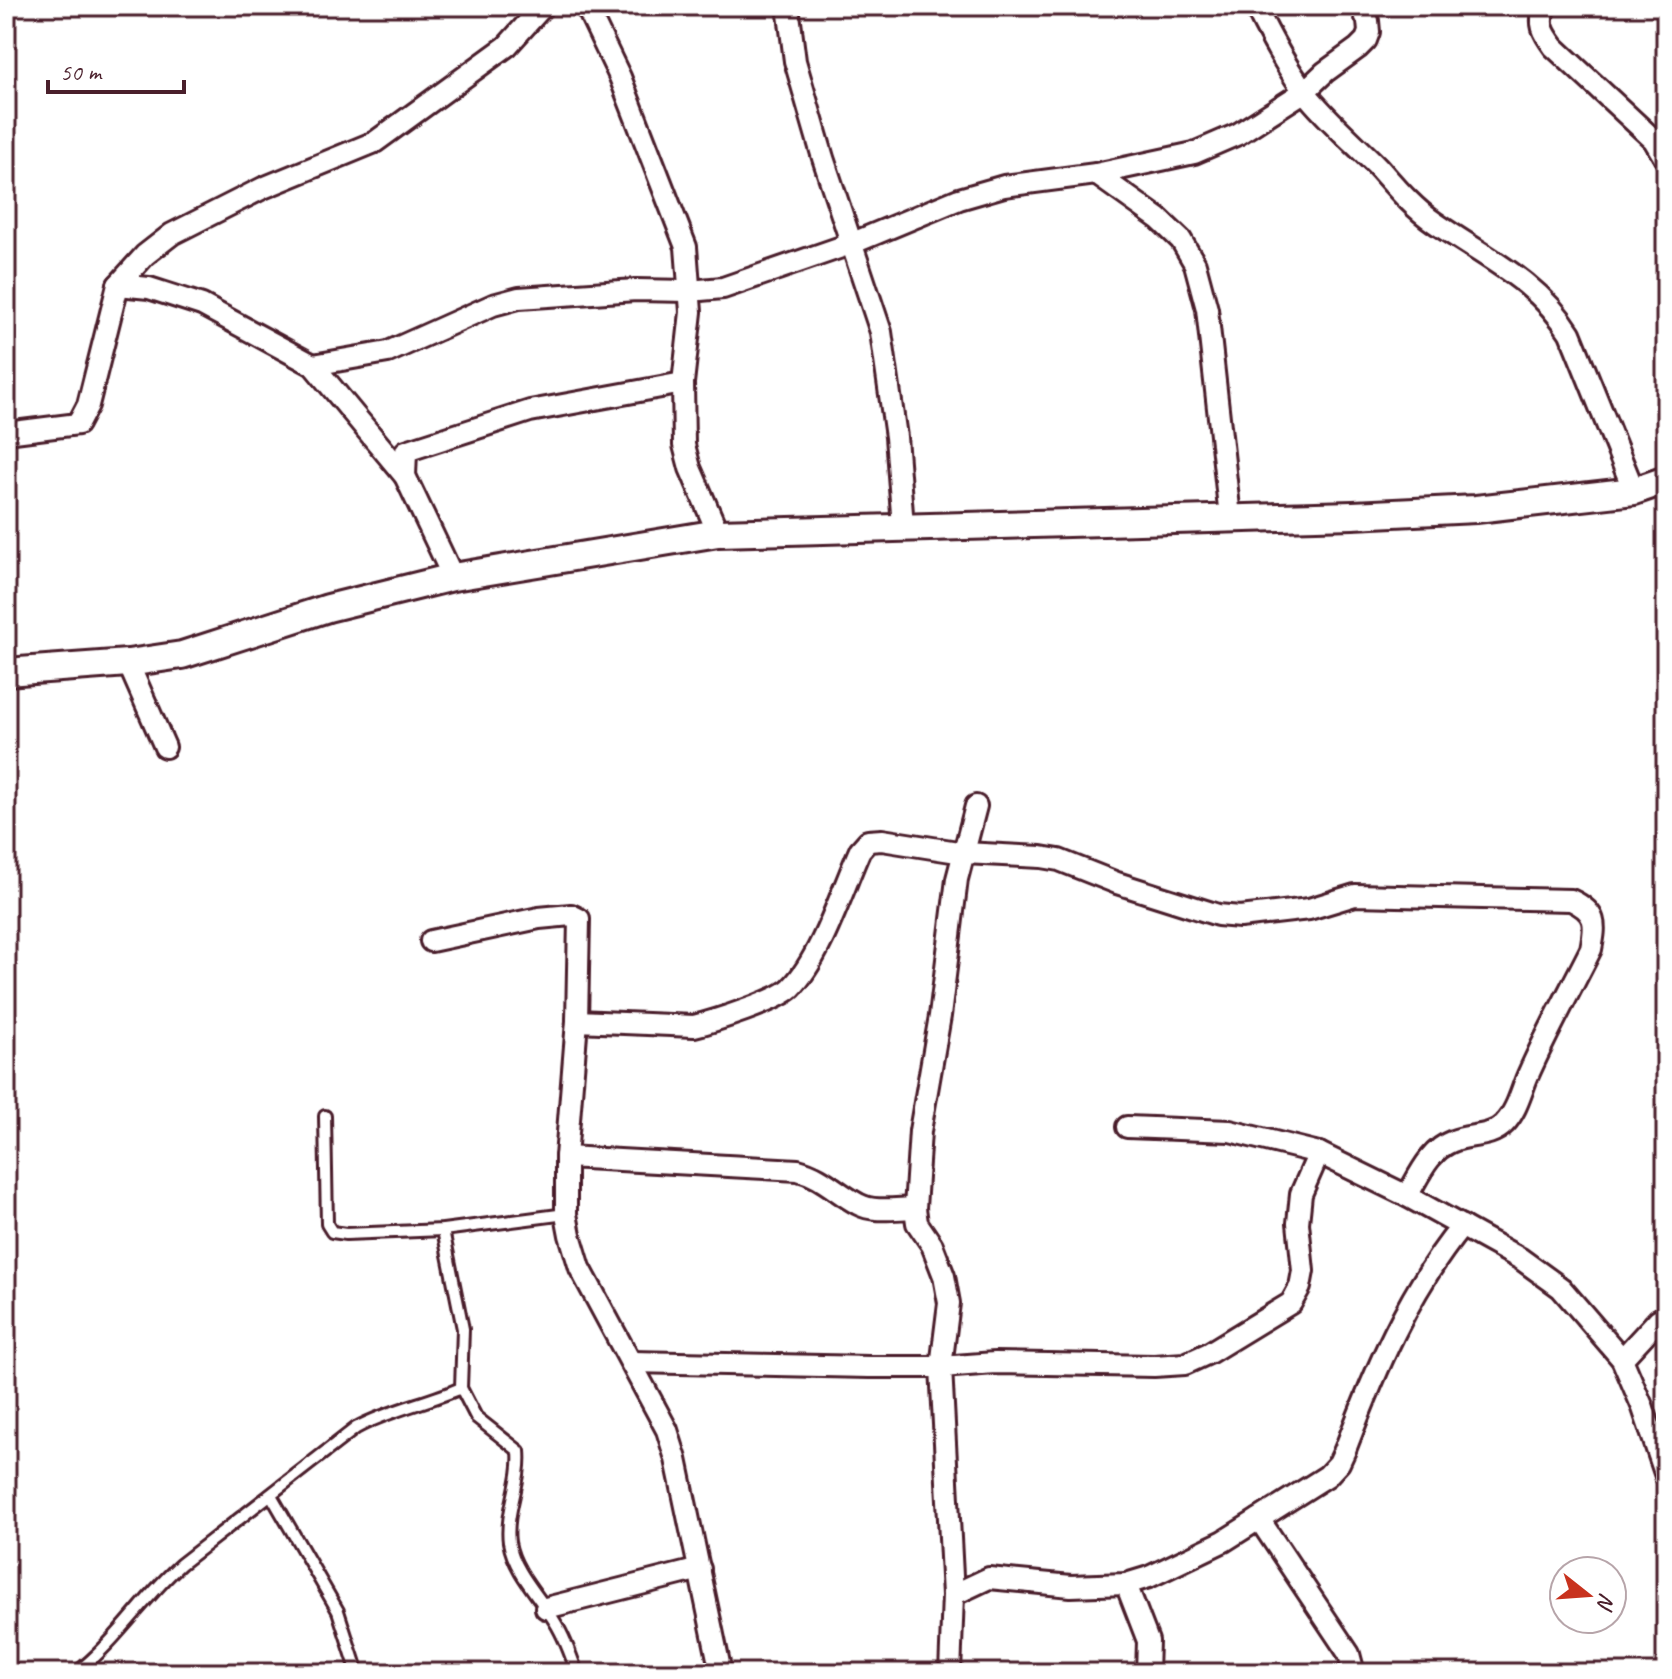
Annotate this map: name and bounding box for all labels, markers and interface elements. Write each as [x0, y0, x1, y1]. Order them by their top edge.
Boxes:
scale bar [48, 44, 184, 94]
text: 50 m [60, 57, 103, 87]
north arrow [1548, 1555, 1628, 1635]
text: N [1590, 1590, 1622, 1614]

